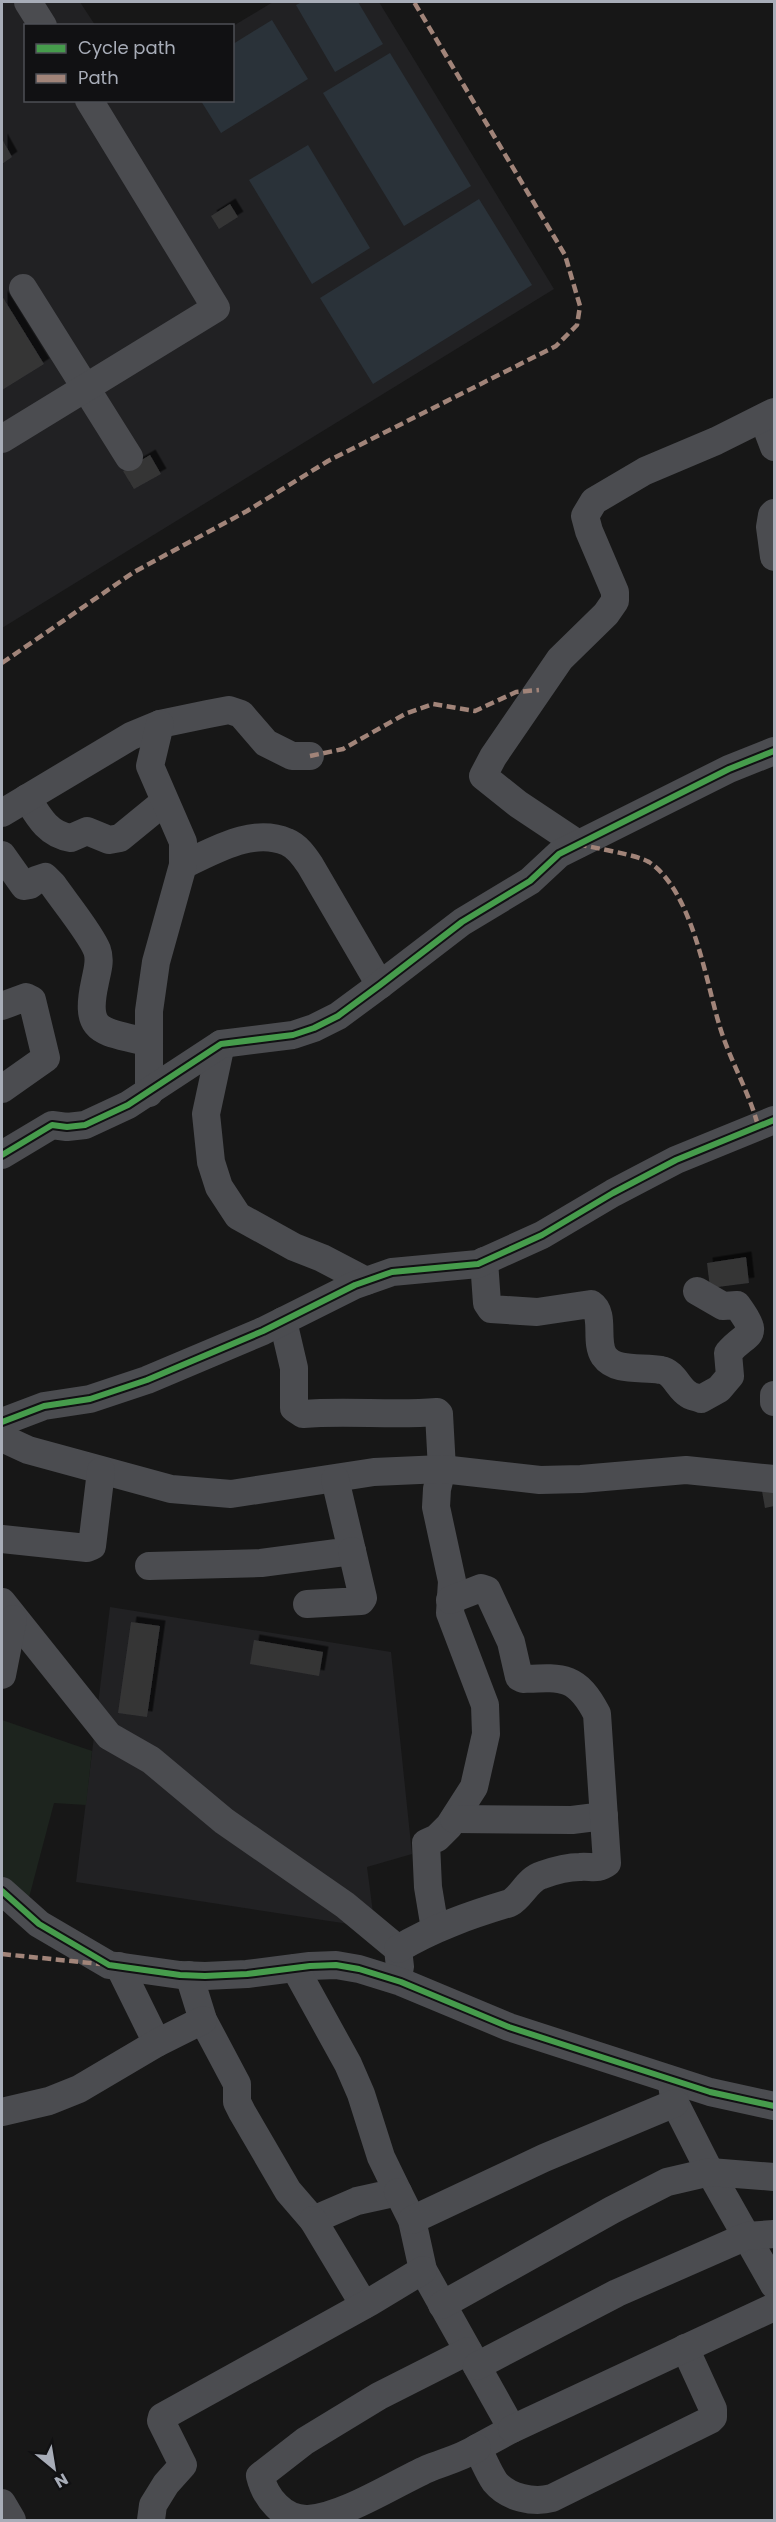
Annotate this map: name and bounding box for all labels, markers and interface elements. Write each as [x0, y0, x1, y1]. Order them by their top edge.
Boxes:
legend [24, 24, 234, 102]
text: Cycle path [78, 35, 176, 60]
text: Path [78, 65, 119, 90]
north arrow [24, 2438, 84, 2498]
text: N [50, 2468, 72, 2494]

